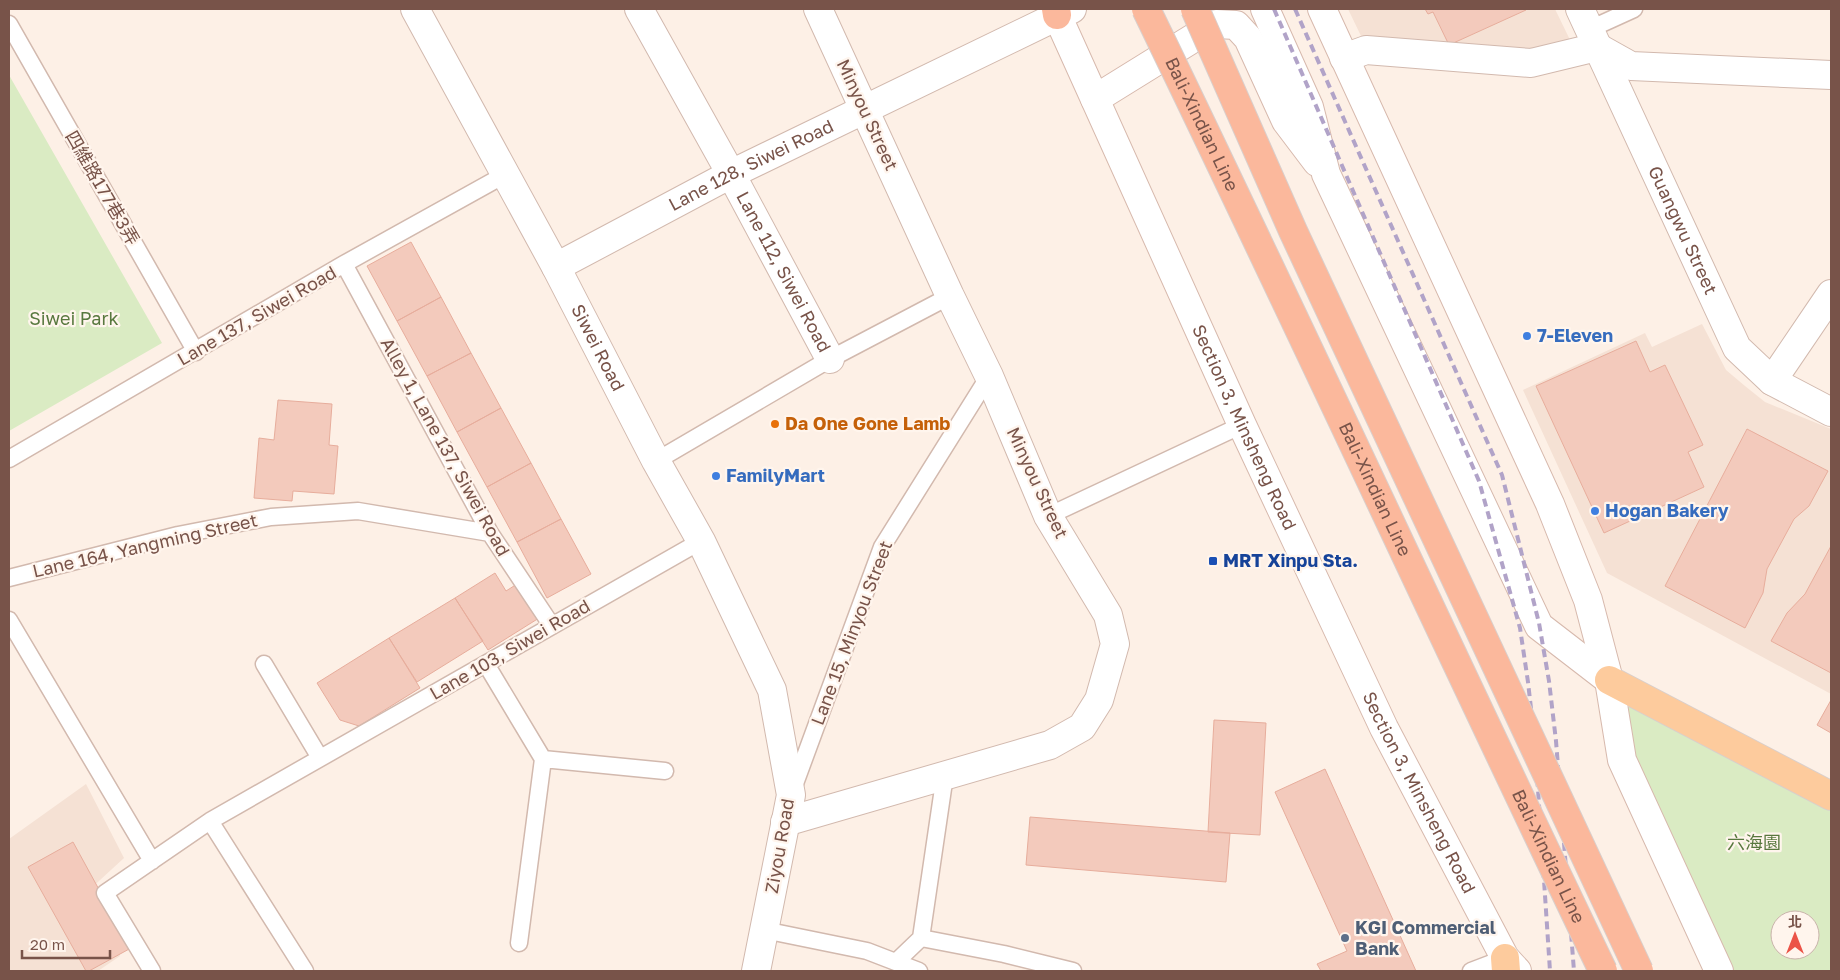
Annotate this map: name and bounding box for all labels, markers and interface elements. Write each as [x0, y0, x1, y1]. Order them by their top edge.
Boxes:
street label: Bali-Xindian Line [1161, 53, 1244, 194]
street label: Minyou Street [833, 55, 903, 174]
street label: Lane 128, Siwei Road [665, 114, 837, 215]
street label: 四維路177巷3弄 [61, 126, 144, 249]
street label: Guangwu Street [1644, 162, 1723, 298]
street label: Lane 112, Siwei Road [732, 187, 836, 356]
street label: Lane 137, Siwei Road [173, 261, 340, 370]
street label: Siwei Road [567, 300, 630, 395]
park label: Siwei Park [29, 307, 119, 329]
street label: Section 3, Minsheng Road [1188, 321, 1302, 533]
place label: 7-Eleven [1537, 324, 1613, 346]
marker: 7-Eleven [1521, 330, 1533, 342]
street label: Alley 1, Lane 137, Siwei Road [377, 333, 515, 560]
place label: Da One Gone Lamb [785, 412, 950, 434]
marker: Da One Gone Lamb [769, 418, 781, 430]
street label: Bali-Xindian Line [1335, 418, 1417, 560]
street label: Minyou Street [1003, 423, 1073, 542]
place label: FamilyMart [726, 464, 825, 486]
marker: FamilyMart [710, 470, 722, 482]
place label: Hogan Bakery [1605, 499, 1729, 521]
marker: Hogan Bakery [1589, 505, 1601, 517]
street label: Lane 164, Yangming Street [30, 508, 259, 582]
street label: Lane 15, Minyou Street [806, 537, 896, 728]
place label: MRT Xinpu Sta. [1223, 549, 1358, 571]
marker: MRT Xinpu Sta. [1207, 555, 1219, 567]
street label: Lane 103, Siwei Road [425, 594, 594, 704]
street label: Section 3, Minsheng Road [1359, 688, 1481, 897]
street label: Bali-Xindian Line [1508, 785, 1590, 926]
street label: Ziyou Road [760, 797, 798, 895]
park label: 六海園 [1727, 831, 1781, 853]
north arrow [1770, 910, 1820, 960]
text: 北 [1788, 913, 1802, 930]
place label: KGI Commercial Bank [1355, 916, 1496, 959]
scale bar [22, 928, 110, 960]
marker: KGI Commercial Bank [1339, 932, 1351, 944]
text: 20 m [30, 935, 65, 953]

